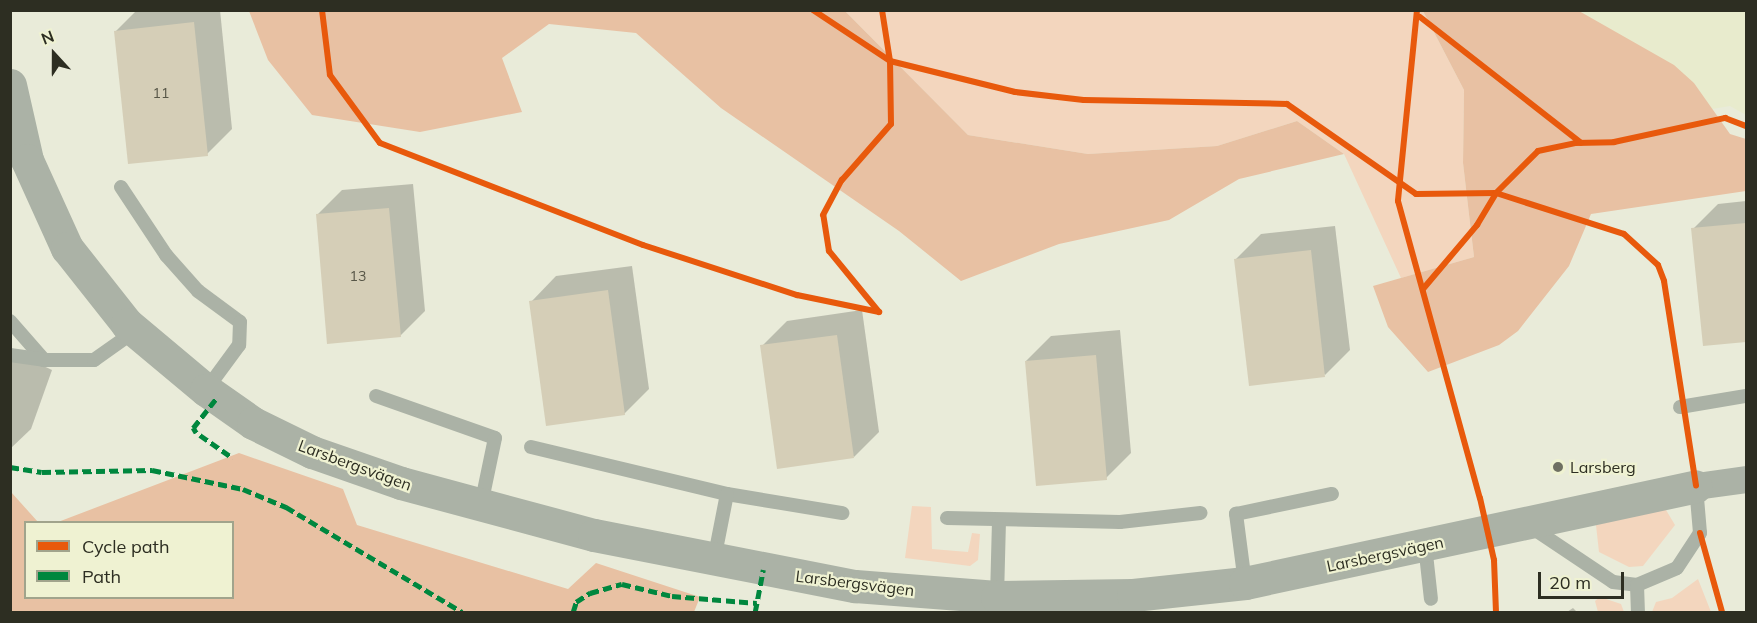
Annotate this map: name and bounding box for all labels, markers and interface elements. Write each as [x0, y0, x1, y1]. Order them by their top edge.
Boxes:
north arrow [24, 24, 84, 84]
text: N [38, 26, 57, 49]
house number: 11 [153, 85, 169, 101]
house number: 13 [350, 268, 366, 284]
street label: Larsbergsvägen [296, 436, 414, 494]
place label: Larsberg [1570, 457, 1636, 477]
marker: Larsberg [1551, 460, 1565, 474]
legend [24, 521, 234, 599]
street label: Larsbergsvägen [1325, 532, 1445, 576]
text: Cycle path [82, 535, 169, 558]
scale bar [1541, 560, 1626, 598]
text: Path [82, 565, 121, 588]
street label: Larsbergsvägen [795, 566, 915, 600]
text: 20 m [1549, 571, 1591, 594]

